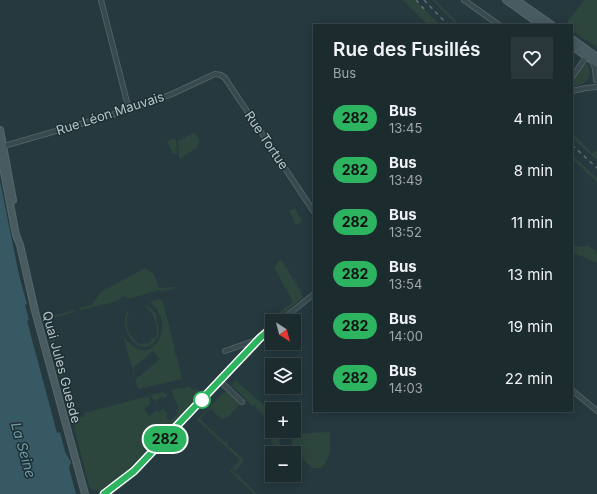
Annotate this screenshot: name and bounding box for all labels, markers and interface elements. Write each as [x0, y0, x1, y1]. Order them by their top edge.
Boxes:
button: heart [511, 37, 553, 79]
text: Rue des Fusillés [333, 38, 481, 61]
text: Bus [333, 65, 356, 81]
street label: Rue Léon Mauvais [54, 88, 166, 138]
text: Bus [389, 101, 417, 120]
street label: Rue Tortue [242, 108, 292, 172]
text: 282 [342, 109, 368, 126]
text: 4 min [513, 109, 553, 128]
text: 13:45 [389, 120, 422, 136]
text: Bus [389, 153, 417, 172]
text: 282 [342, 161, 368, 178]
text: 8 min [514, 161, 553, 180]
text: 13:49 [389, 172, 423, 188]
text: Bus [389, 205, 417, 224]
text: 282 [342, 213, 368, 230]
text: 11 min [511, 213, 553, 232]
text: 13:52 [389, 224, 422, 240]
text: Bus [389, 257, 417, 276]
text: 282 [342, 265, 368, 282]
text: 13 min [508, 265, 553, 284]
text: 13:54 [389, 276, 422, 292]
street label: Quai Jules Guesde [39, 309, 85, 425]
text: Bus [389, 309, 417, 328]
north arrow [265, 314, 301, 350]
map controls [265, 314, 301, 482]
text: 282 [342, 317, 368, 334]
text: 19 min [508, 317, 553, 336]
text: 14:00 [389, 328, 423, 344]
button: layers [265, 358, 301, 394]
text: Bus [389, 361, 417, 380]
text: 282 [342, 369, 368, 386]
text: 22 min [505, 369, 553, 388]
text: 14:03 [389, 380, 423, 396]
unlabelled marker [193, 391, 211, 409]
button: + [265, 402, 301, 438]
water label: La Seine [8, 420, 40, 480]
line badge: 282 [142, 426, 188, 452]
text: 282 [152, 430, 178, 447]
button: − [265, 446, 301, 482]

